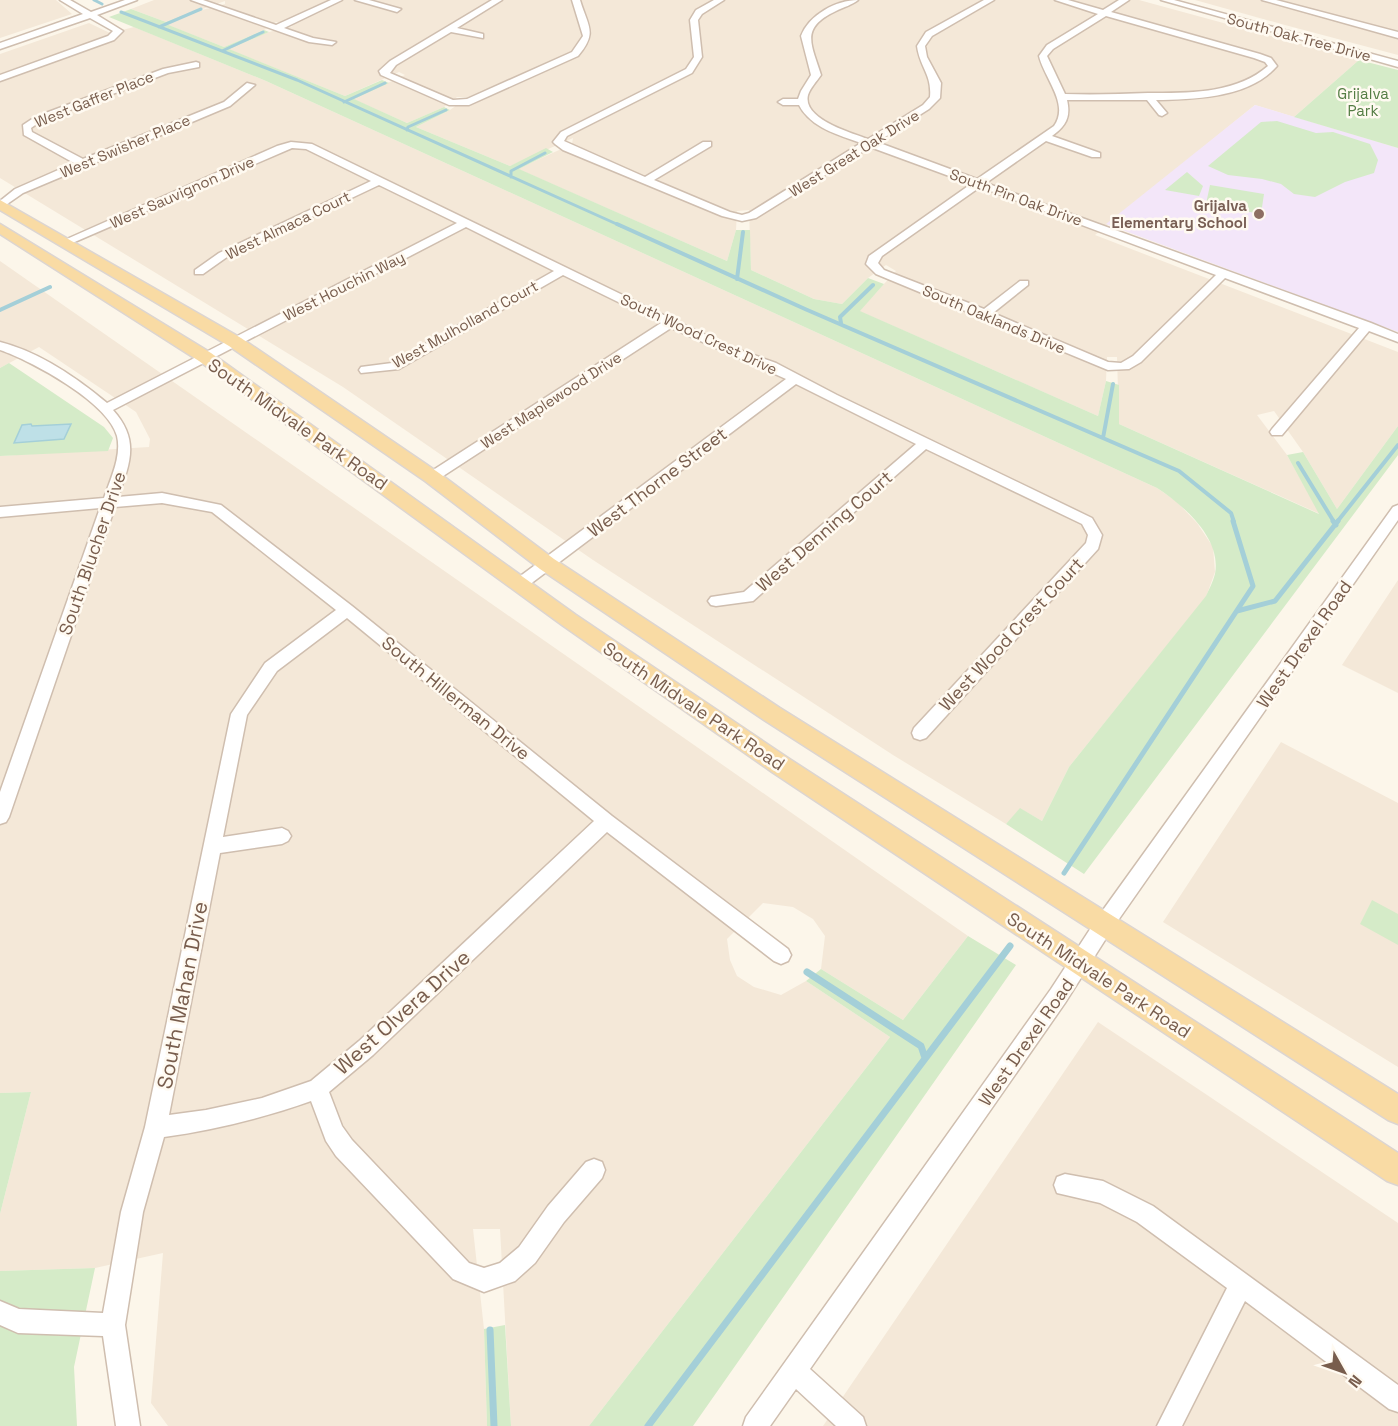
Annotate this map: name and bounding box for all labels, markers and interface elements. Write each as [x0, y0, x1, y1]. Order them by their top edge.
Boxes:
street label: South Oak Tree Drive [1225, 9, 1373, 65]
street label: West Gaffer Place [32, 66, 156, 132]
park label: Grijalva Park [1337, 84, 1389, 120]
street label: West Great Oak Drive [785, 105, 923, 201]
street label: West Swisher Place [57, 110, 193, 182]
street label: West Sauvignon Drive [107, 152, 257, 232]
street label: South Pin Oak Drive [947, 164, 1085, 230]
street label: West Almaca Court [222, 186, 354, 263]
place label: Grijalva Elementary School [1112, 196, 1247, 232]
marker: Grijalva Elementary School [1252, 207, 1266, 221]
street label: West Houchin Way [280, 247, 408, 325]
street label: West Mulholland Court [389, 276, 541, 372]
street label: South Oaklands Drive [920, 280, 1068, 358]
street label: South Wood Crest Drive [618, 289, 781, 379]
street label: West Maplewood Drive [477, 347, 625, 453]
street label: South Midvale Park Road [204, 353, 392, 495]
street label: West Thorne Street [583, 422, 731, 542]
street label: West Denning Court [751, 465, 897, 597]
street label: South Blucher Drive [53, 468, 131, 638]
street label: West Wood Crest Court [934, 552, 1088, 716]
street label: West Drexel Road [1251, 576, 1357, 712]
street label: South Hillerman Drive [377, 631, 535, 765]
street label: South Midvale Park Road [599, 637, 789, 775]
street label: South Mahan Drive [151, 899, 213, 1091]
street label: South Midvale Park Road [1003, 907, 1195, 1043]
street label: West Olvera Drive [328, 944, 476, 1080]
street label: West Drexel Road [973, 974, 1079, 1110]
north arrow [1314, 1342, 1374, 1402]
text: N [1344, 1370, 1367, 1392]

